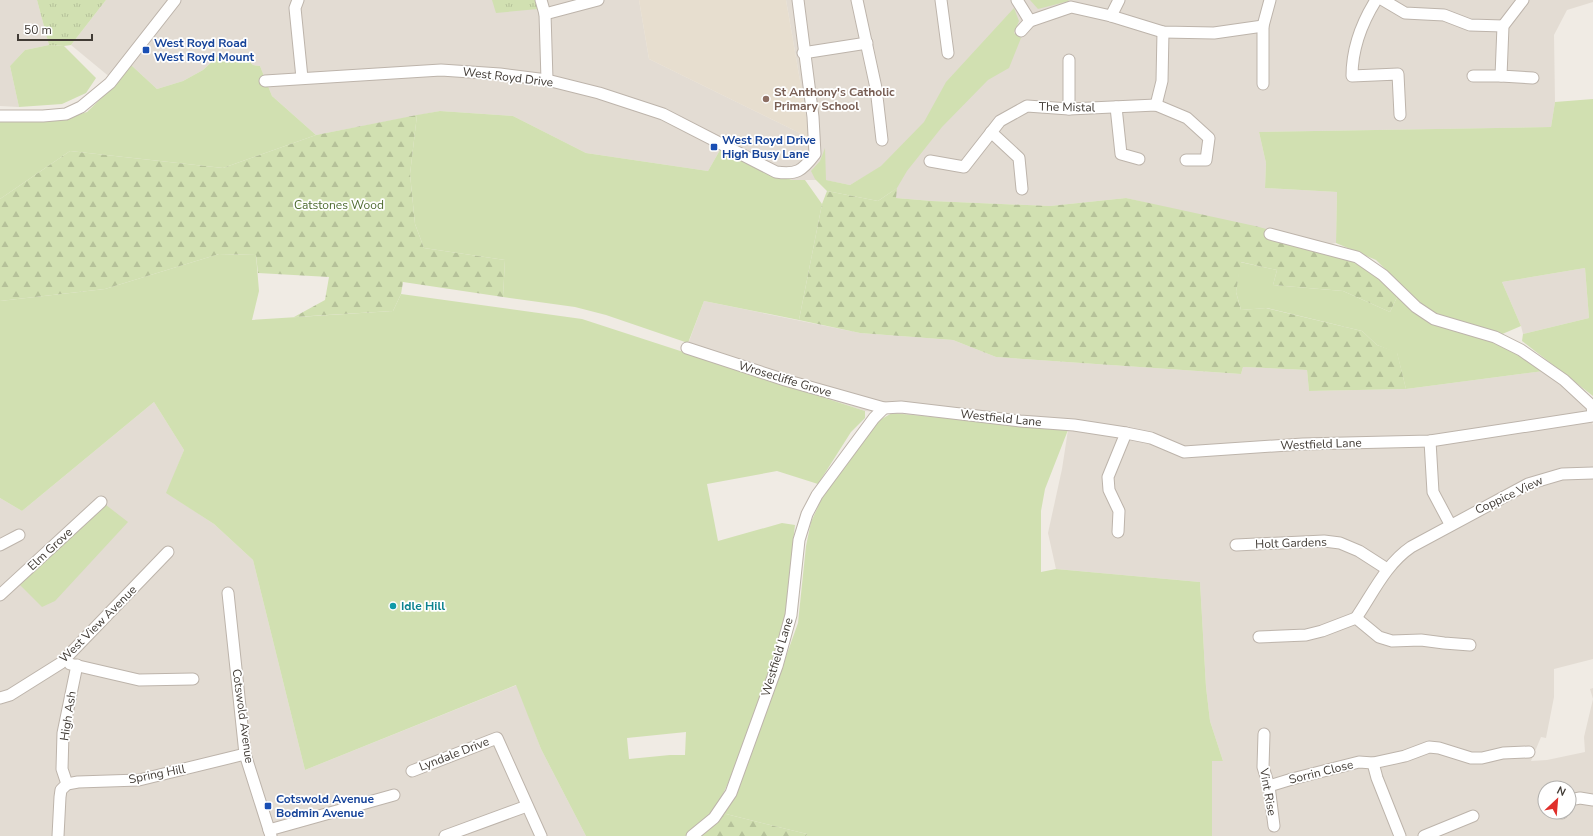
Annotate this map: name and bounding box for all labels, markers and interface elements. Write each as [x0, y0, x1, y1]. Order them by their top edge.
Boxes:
scale bar [18, 16, 92, 42]
text: 50 m [24, 22, 52, 38]
place label: West Royd Road West Royd Mount [154, 35, 255, 65]
marker: West Royd Road West Royd Mount [141, 45, 151, 55]
street label: West Royd Drive [462, 64, 554, 90]
place label: St Anthony's Catholic Primary School [774, 84, 895, 114]
marker: St Anthony's Catholic Primary School [761, 94, 771, 104]
street label: The Mistal [1039, 99, 1096, 115]
place label: West Royd Drive High Busy Lane [722, 132, 816, 162]
marker: West Royd Drive High Busy Lane [709, 142, 719, 152]
park label: Catstones Wood [294, 197, 384, 213]
street label: Wrosecliffe Grove [736, 357, 834, 401]
street label: Westfield Lane [960, 406, 1042, 430]
street label: Westfield Lane [1280, 435, 1362, 453]
street label: Coppice View [1472, 472, 1546, 518]
street label: Elm Grove [24, 524, 76, 574]
street label: Holt Gardens [1255, 534, 1327, 552]
street label: West View Avenue [56, 582, 140, 666]
place label: Idle Hill [401, 598, 445, 614]
marker: Idle Hill [388, 601, 398, 611]
street label: Westfield Lane [757, 616, 797, 698]
street label: Cotswold Avenue [228, 668, 258, 764]
street label: High Ash [56, 690, 80, 742]
street label: Lyndale Drive [417, 733, 491, 775]
street label: Sorrin Close [1287, 756, 1355, 788]
street label: Spring Hill [127, 761, 187, 787]
street label: Vint Rise [1256, 766, 1280, 817]
north arrow [1537, 780, 1577, 820]
text: N [1554, 783, 1568, 800]
place label: Cotswold Avenue Bodmin Avenue [276, 791, 374, 821]
marker: Cotswold Avenue Bodmin Avenue [263, 801, 273, 811]

